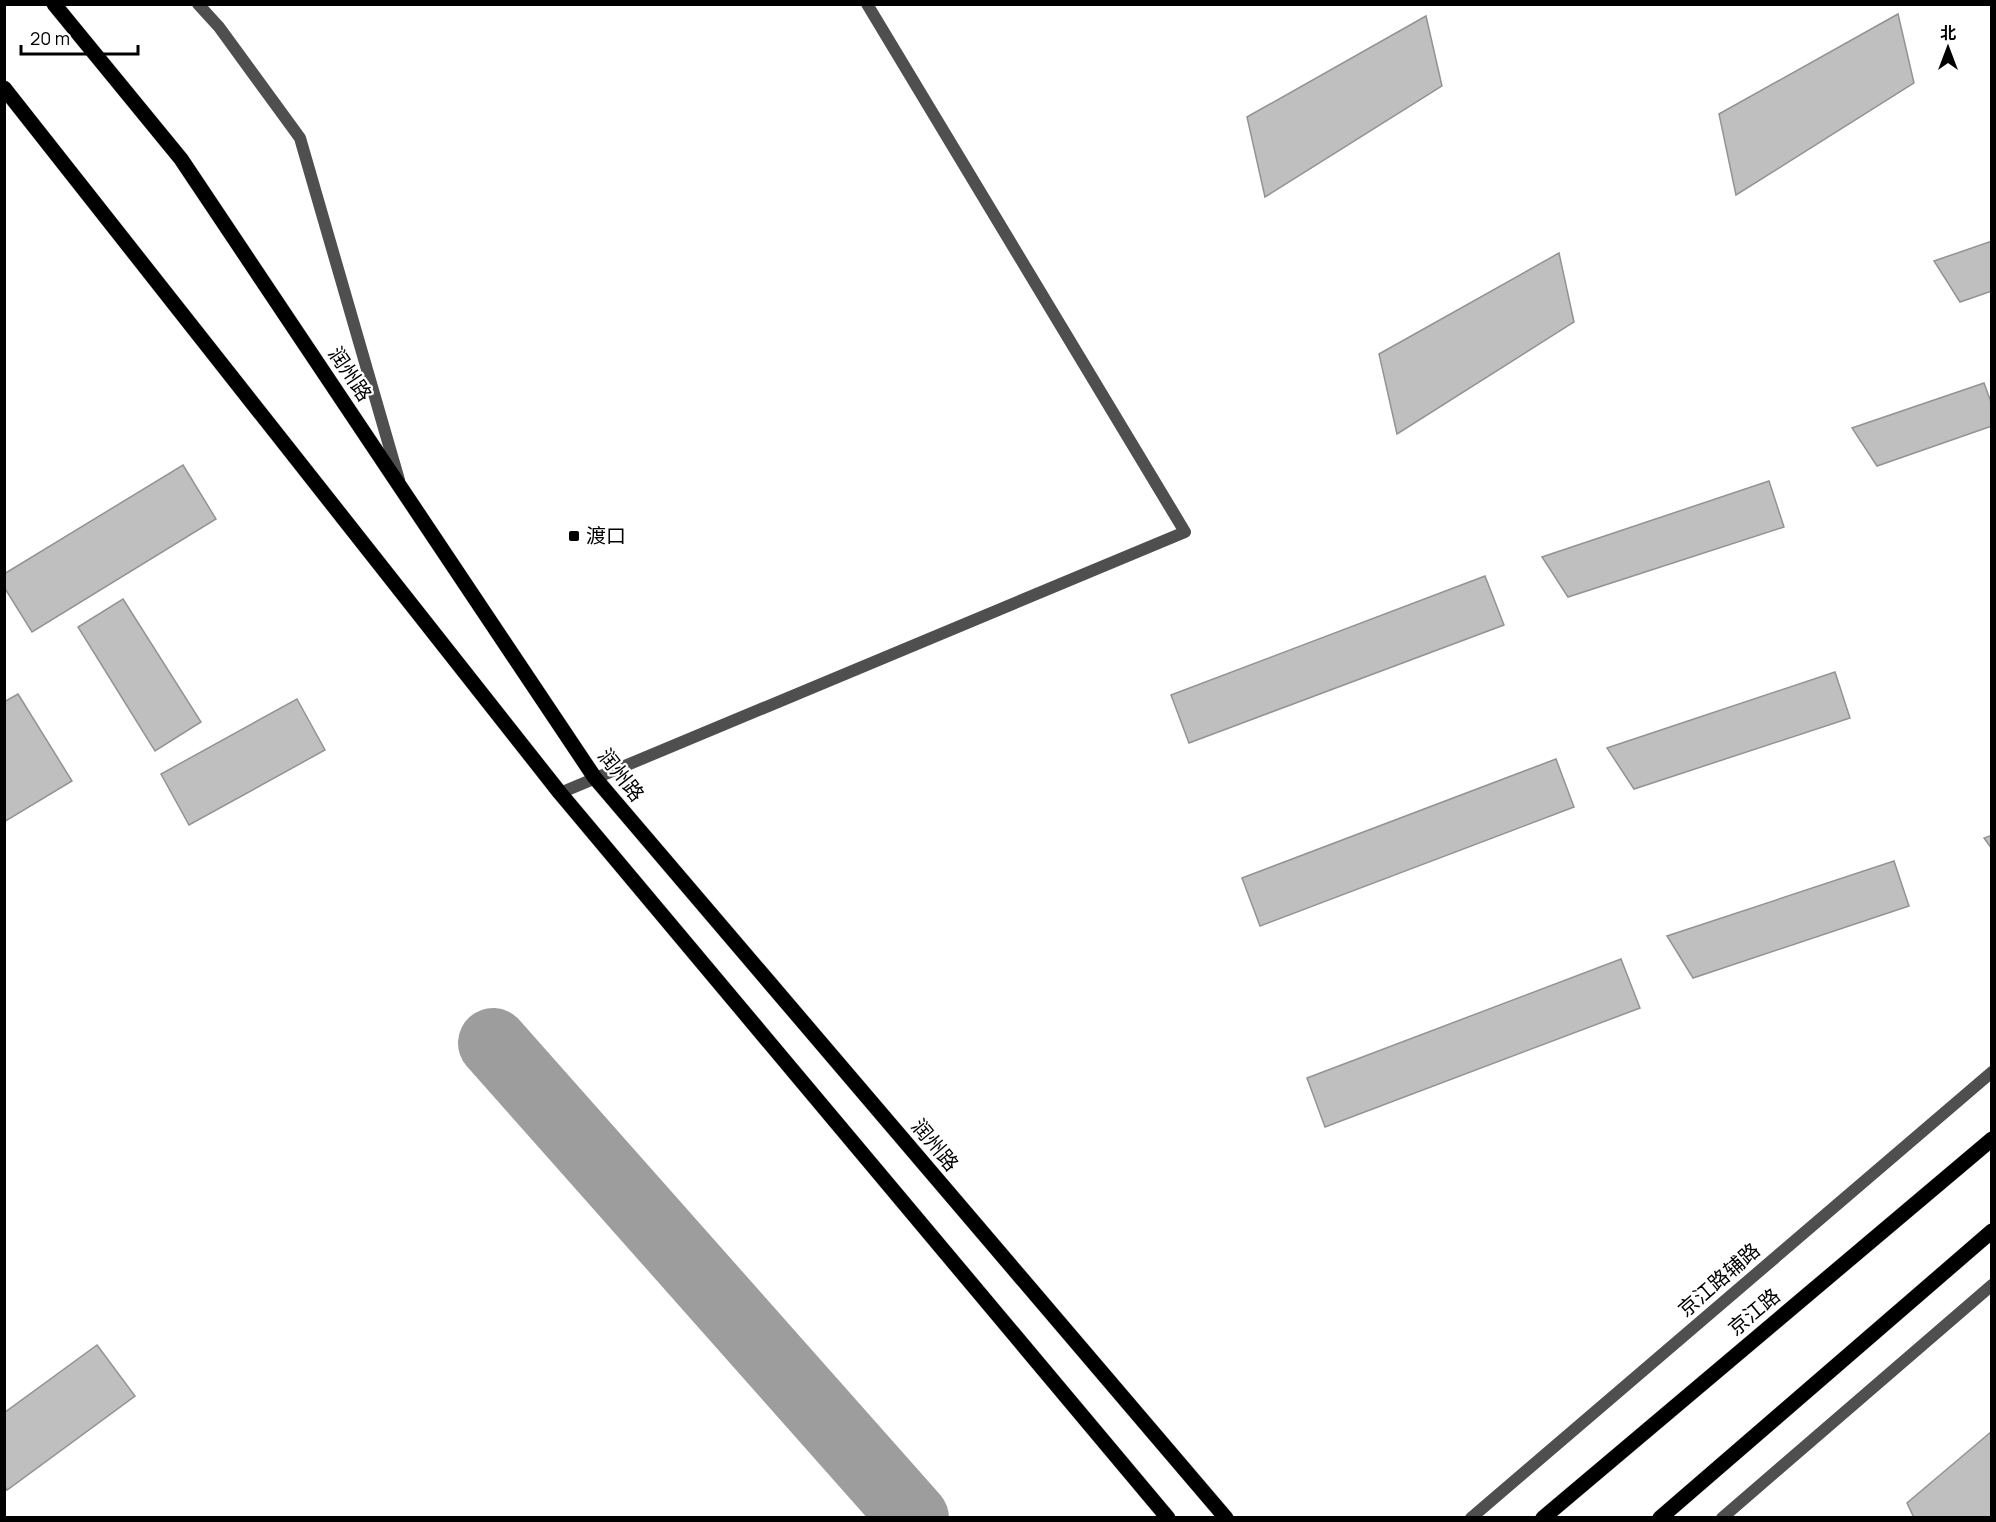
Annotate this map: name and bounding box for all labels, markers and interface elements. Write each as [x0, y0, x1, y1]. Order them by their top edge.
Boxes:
scale bar [21, 18, 138, 56]
north arrow [1918, 18, 1978, 78]
text: 北 [1940, 22, 1956, 44]
text: 20 m [30, 26, 70, 50]
street label: 润州路 [322, 341, 378, 406]
place label: 渡口 [586, 522, 626, 549]
marker: 渡口 [567, 529, 581, 543]
street label: 润州路 [592, 743, 651, 807]
street label: 润州路 [906, 1113, 965, 1176]
street label: 京江路辅路 [1673, 1238, 1765, 1322]
street label: 京江路 [1723, 1284, 1785, 1340]

